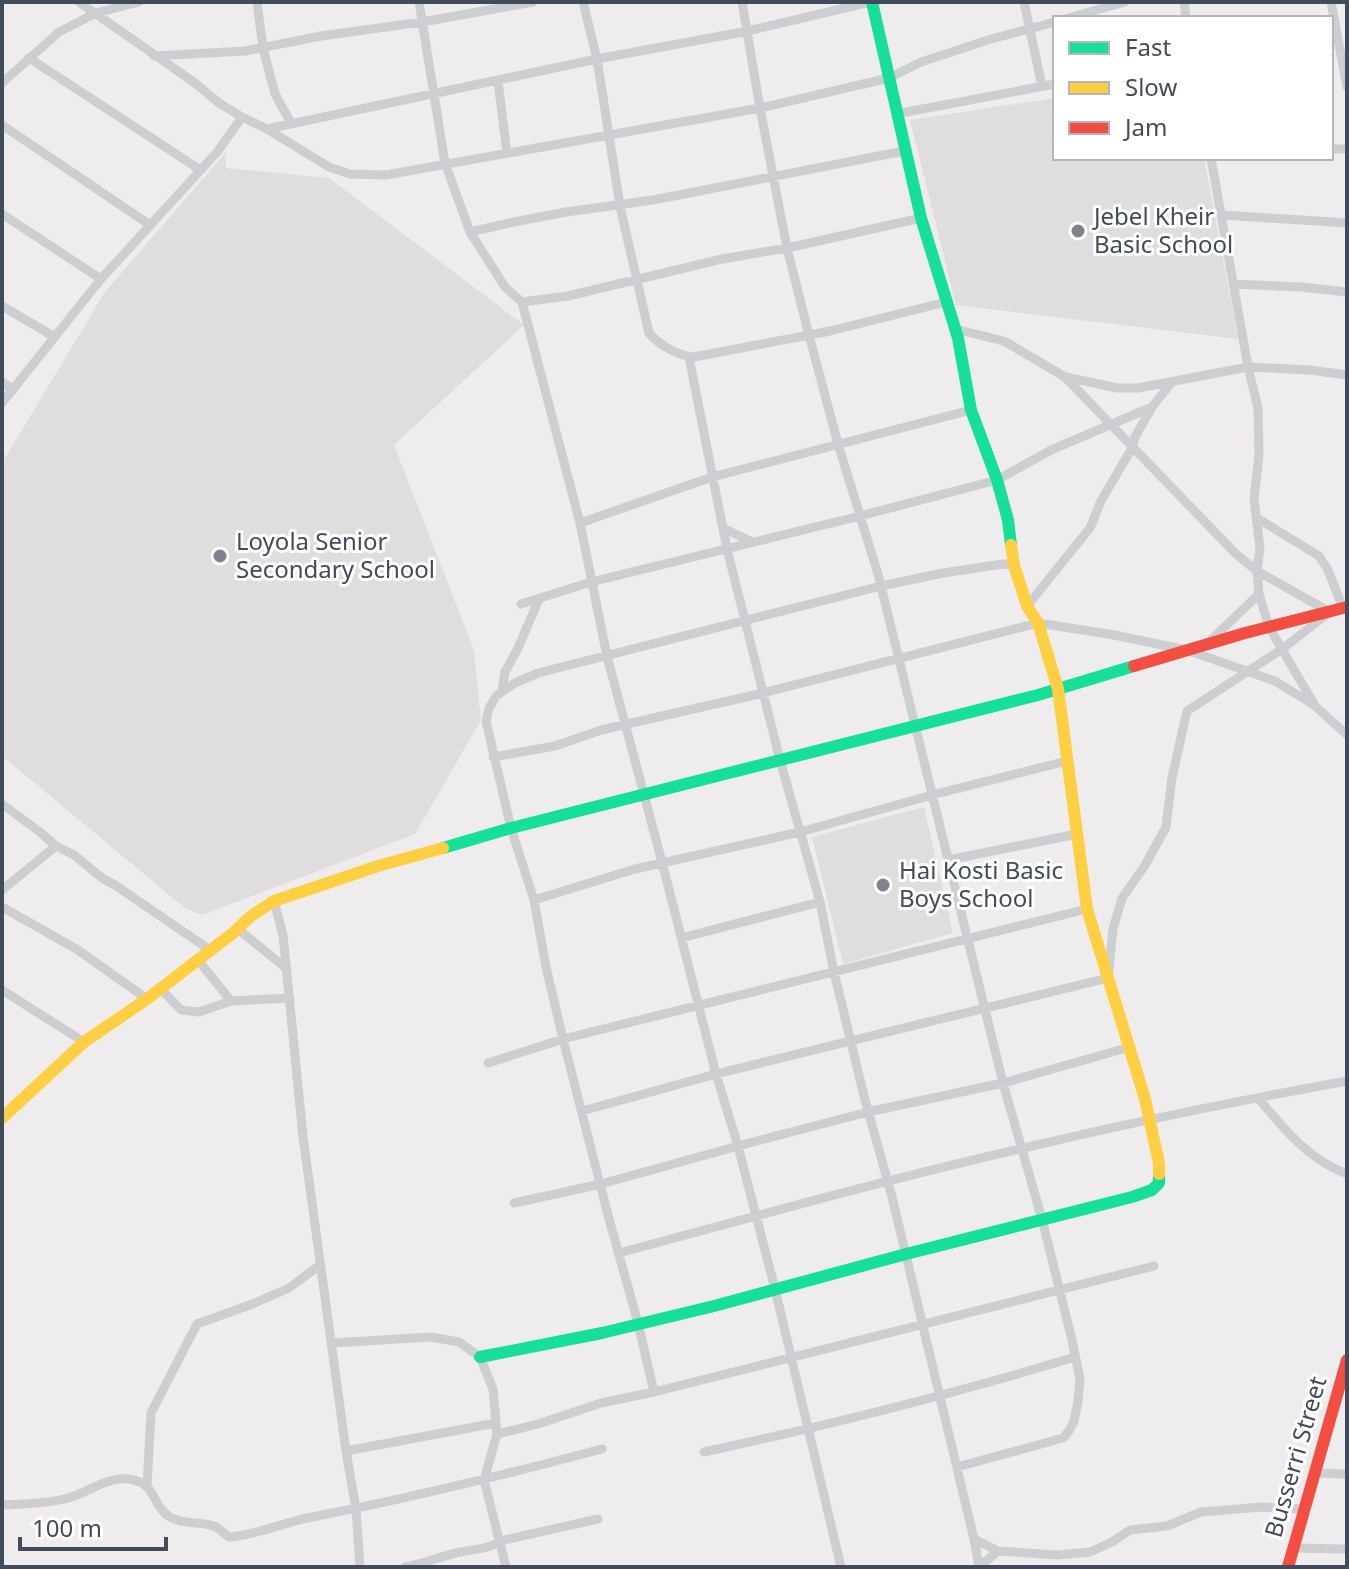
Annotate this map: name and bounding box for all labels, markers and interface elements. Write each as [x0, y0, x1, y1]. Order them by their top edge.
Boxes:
legend [1053, 16, 1333, 160]
text: Fast [1125, 30, 1171, 63]
text: Slow [1125, 70, 1177, 103]
text: Jam [1123, 110, 1167, 143]
place label: Jebel Kheir Basic School [1092, 199, 1233, 260]
marker: Jebel Kheir Basic School [1069, 222, 1087, 240]
place label: Loyola Senior Secondary School [236, 524, 435, 585]
marker: Loyola Senior Secondary School [211, 547, 229, 565]
place label: Hai Kosti Basic Boys School [899, 853, 1063, 914]
marker: Hai Kosti Basic Boys School [874, 876, 892, 894]
street label: Busserri Street [1256, 1372, 1333, 1541]
scale bar [20, 1501, 166, 1551]
text: 100 m [32, 1511, 102, 1544]

